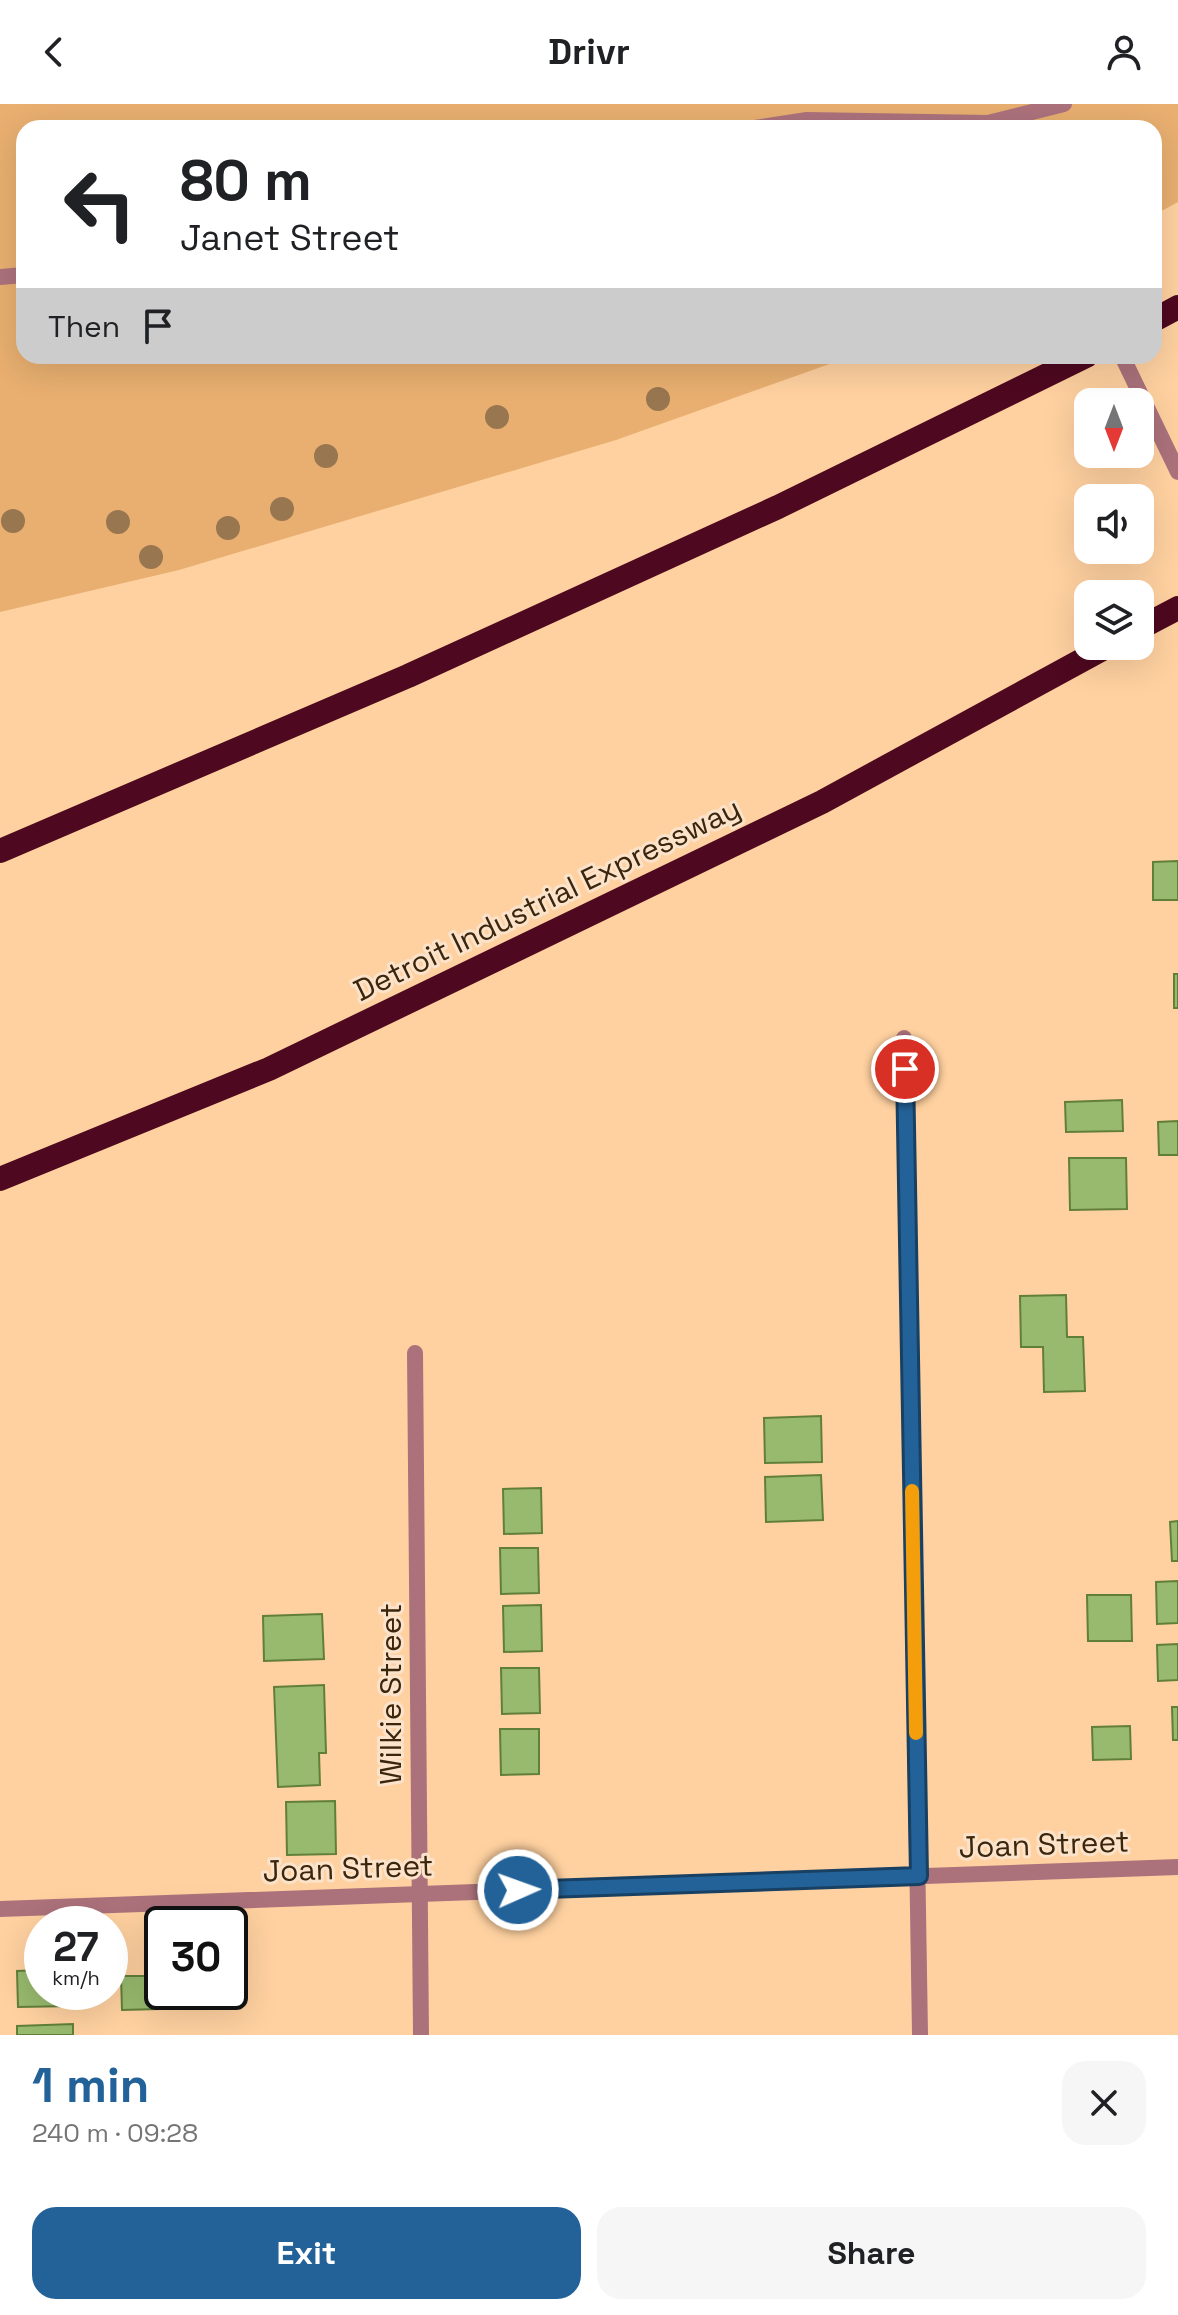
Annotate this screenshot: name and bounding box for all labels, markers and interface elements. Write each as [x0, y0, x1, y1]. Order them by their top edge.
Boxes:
text: Drivr [548, 29, 630, 75]
icon: back [32, 30, 76, 74]
icon: person [1102, 30, 1146, 74]
text: 80 m [180, 145, 312, 216]
icon: left [48, 152, 152, 256]
text: Janet Street [180, 215, 400, 261]
icon: arrive [136, 304, 180, 348]
text: Then [48, 307, 120, 346]
north arrow [1074, 388, 1154, 468]
map controls [1074, 388, 1154, 660]
button: sound [1074, 484, 1154, 564]
button: layers [1074, 580, 1154, 660]
street label: Detroit Industrial Expressway [347, 788, 747, 1010]
pin [871, 1035, 939, 1103]
icon: arrive [883, 1047, 927, 1091]
street label: Wilkie Street [371, 1603, 410, 1785]
street label: Joan Street [958, 1822, 1130, 1866]
street label: Joan Street [262, 1846, 434, 1890]
position arrow [476, 1848, 560, 1932]
speed limit sign: 30 [144, 1906, 248, 2010]
text: 27 [53, 1922, 99, 1973]
text: km/h [52, 1965, 100, 1991]
text: 1 min [32, 2055, 149, 2116]
button: close [1062, 2061, 1146, 2145]
text: 240 m · 09:28 [32, 2116, 198, 2150]
button: Exit [32, 2207, 581, 2299]
button: Share [597, 2207, 1146, 2299]

